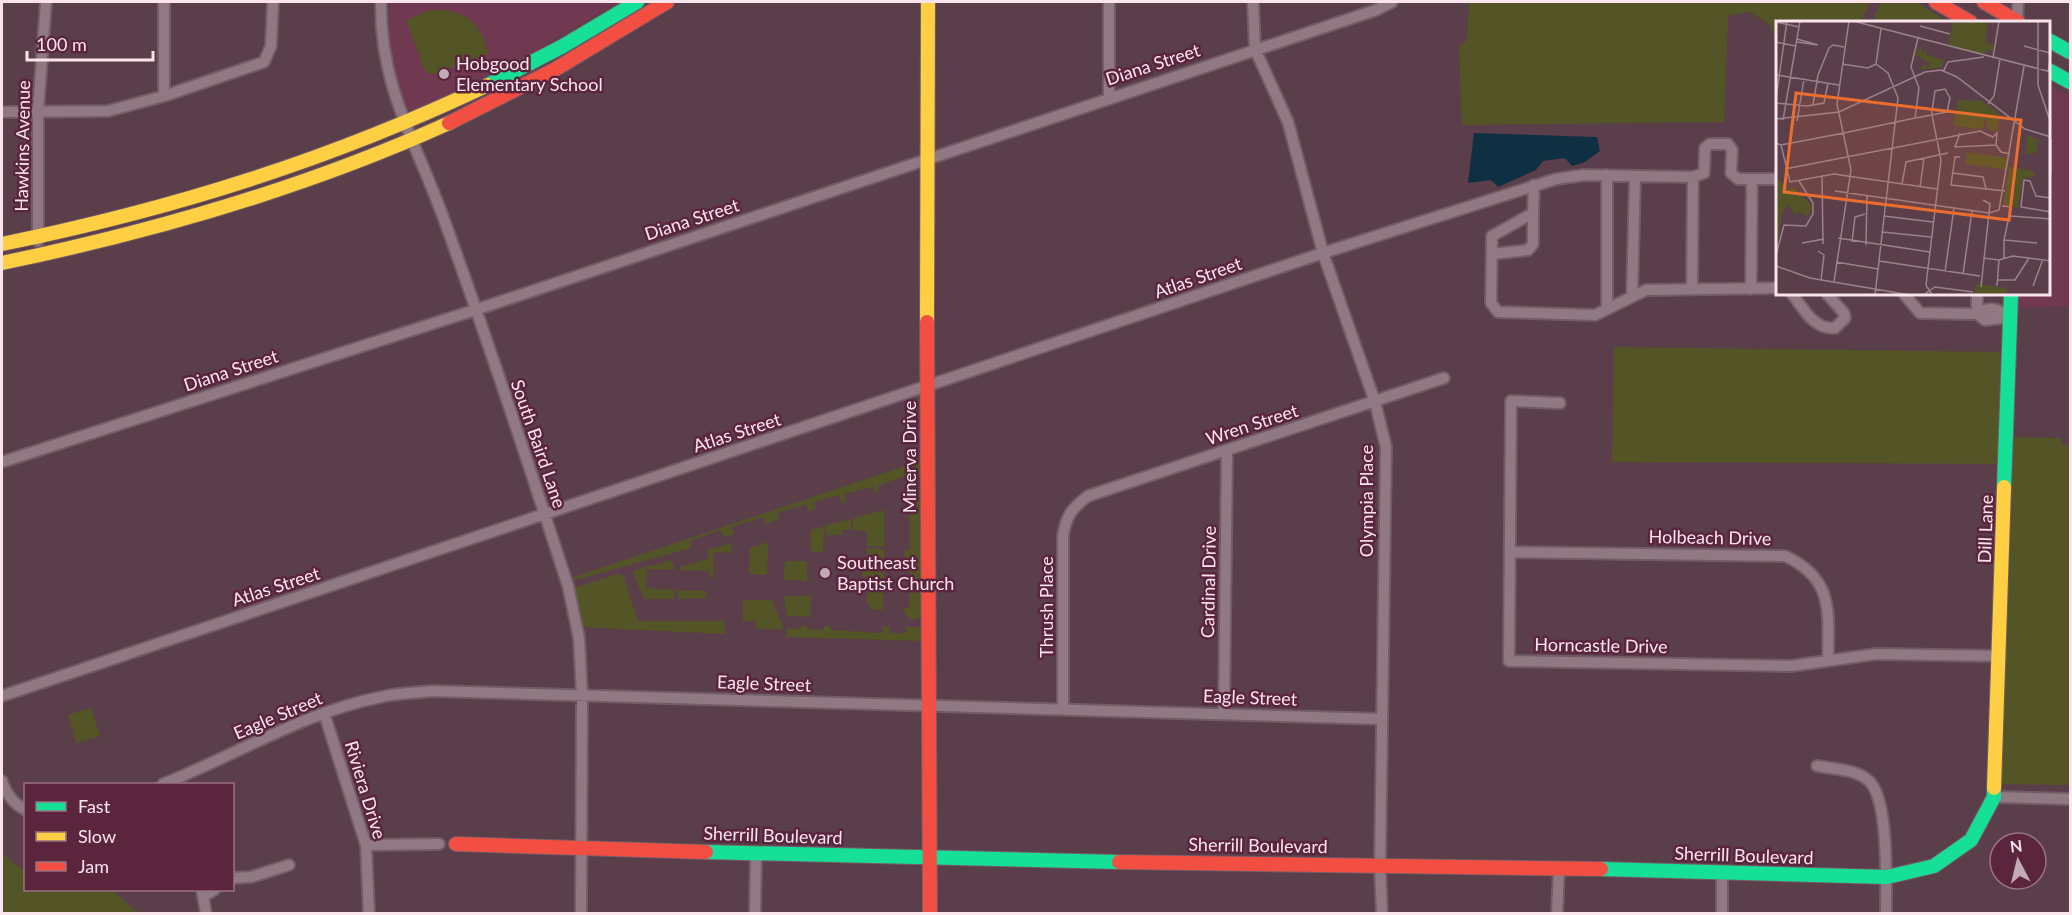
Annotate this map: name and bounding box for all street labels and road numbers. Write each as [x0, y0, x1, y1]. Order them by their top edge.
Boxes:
street label: Diana Street [1103, 38, 1203, 90]
street label: Hawkins Avenue [10, 80, 34, 212]
street label: Diana Street [642, 193, 742, 245]
street label: Atlas Street [1151, 252, 1245, 302]
street label: Diana Street [181, 344, 281, 396]
street label: South Baird Lane [507, 377, 571, 511]
street label: Wren Street [1203, 399, 1301, 449]
street label: Minerva Drive [898, 401, 920, 513]
street label: Atlas Street [690, 407, 784, 457]
street label: Olympia Place [1355, 445, 1377, 557]
street label: Dill Lane [1973, 494, 1997, 564]
street label: Holbeach Drive [1649, 525, 1772, 549]
street label: Cardinal Drive [1196, 526, 1220, 638]
street label: Thrush Place [1035, 556, 1057, 658]
street label: Atlas Street [229, 561, 323, 611]
street label: Horncastle Drive [1534, 633, 1668, 657]
street label: Eagle Street [717, 670, 812, 696]
street label: Eagle Street [1203, 684, 1298, 710]
street label: Eagle Street [230, 686, 326, 744]
street label: Riviera Drive [341, 738, 391, 841]
street label: Sherrill Boulevard [703, 822, 843, 848]
street label: Sherrill Boulevard [1188, 833, 1328, 857]
street label: Sherrill Boulevard [1674, 842, 1814, 868]

